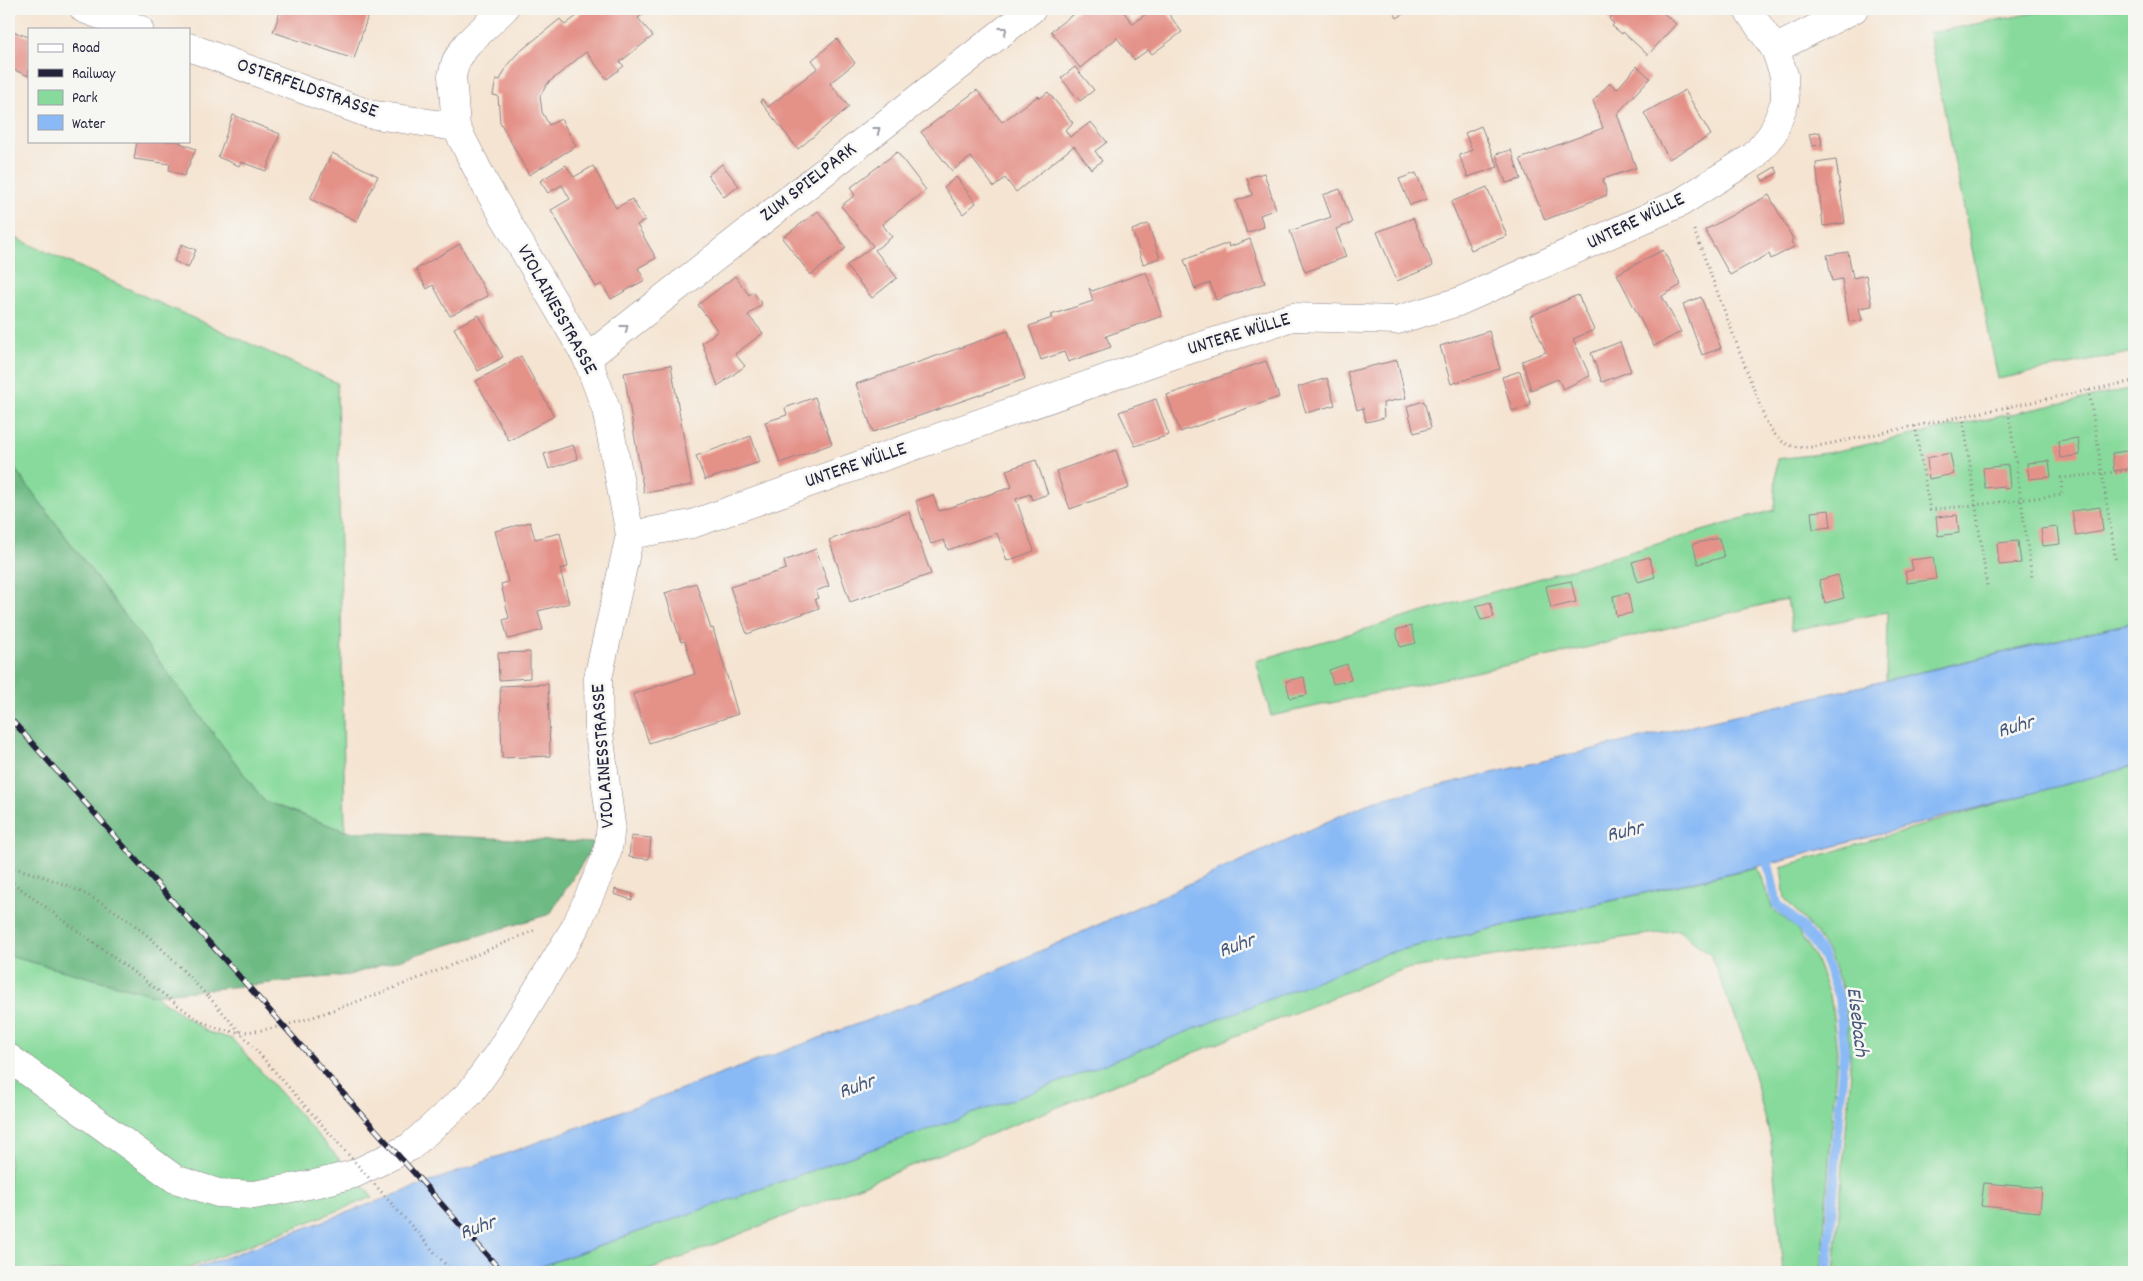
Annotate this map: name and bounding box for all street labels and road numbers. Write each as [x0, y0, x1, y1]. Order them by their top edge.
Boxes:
street label: OSTERFELDSTRASSE [233, 52, 381, 126]
street label: ZUM SPIELPARK [755, 137, 863, 229]
street label: UNTERE WÜLLE [1582, 186, 1690, 258]
street label: VIOLAINESSTRASSE [509, 240, 603, 380]
street label: UNTERE WÜLLE [1184, 306, 1294, 364]
street label: UNTERE WÜLLE [801, 436, 911, 496]
street label: VIOLAINESSTRASSE [585, 683, 623, 829]

